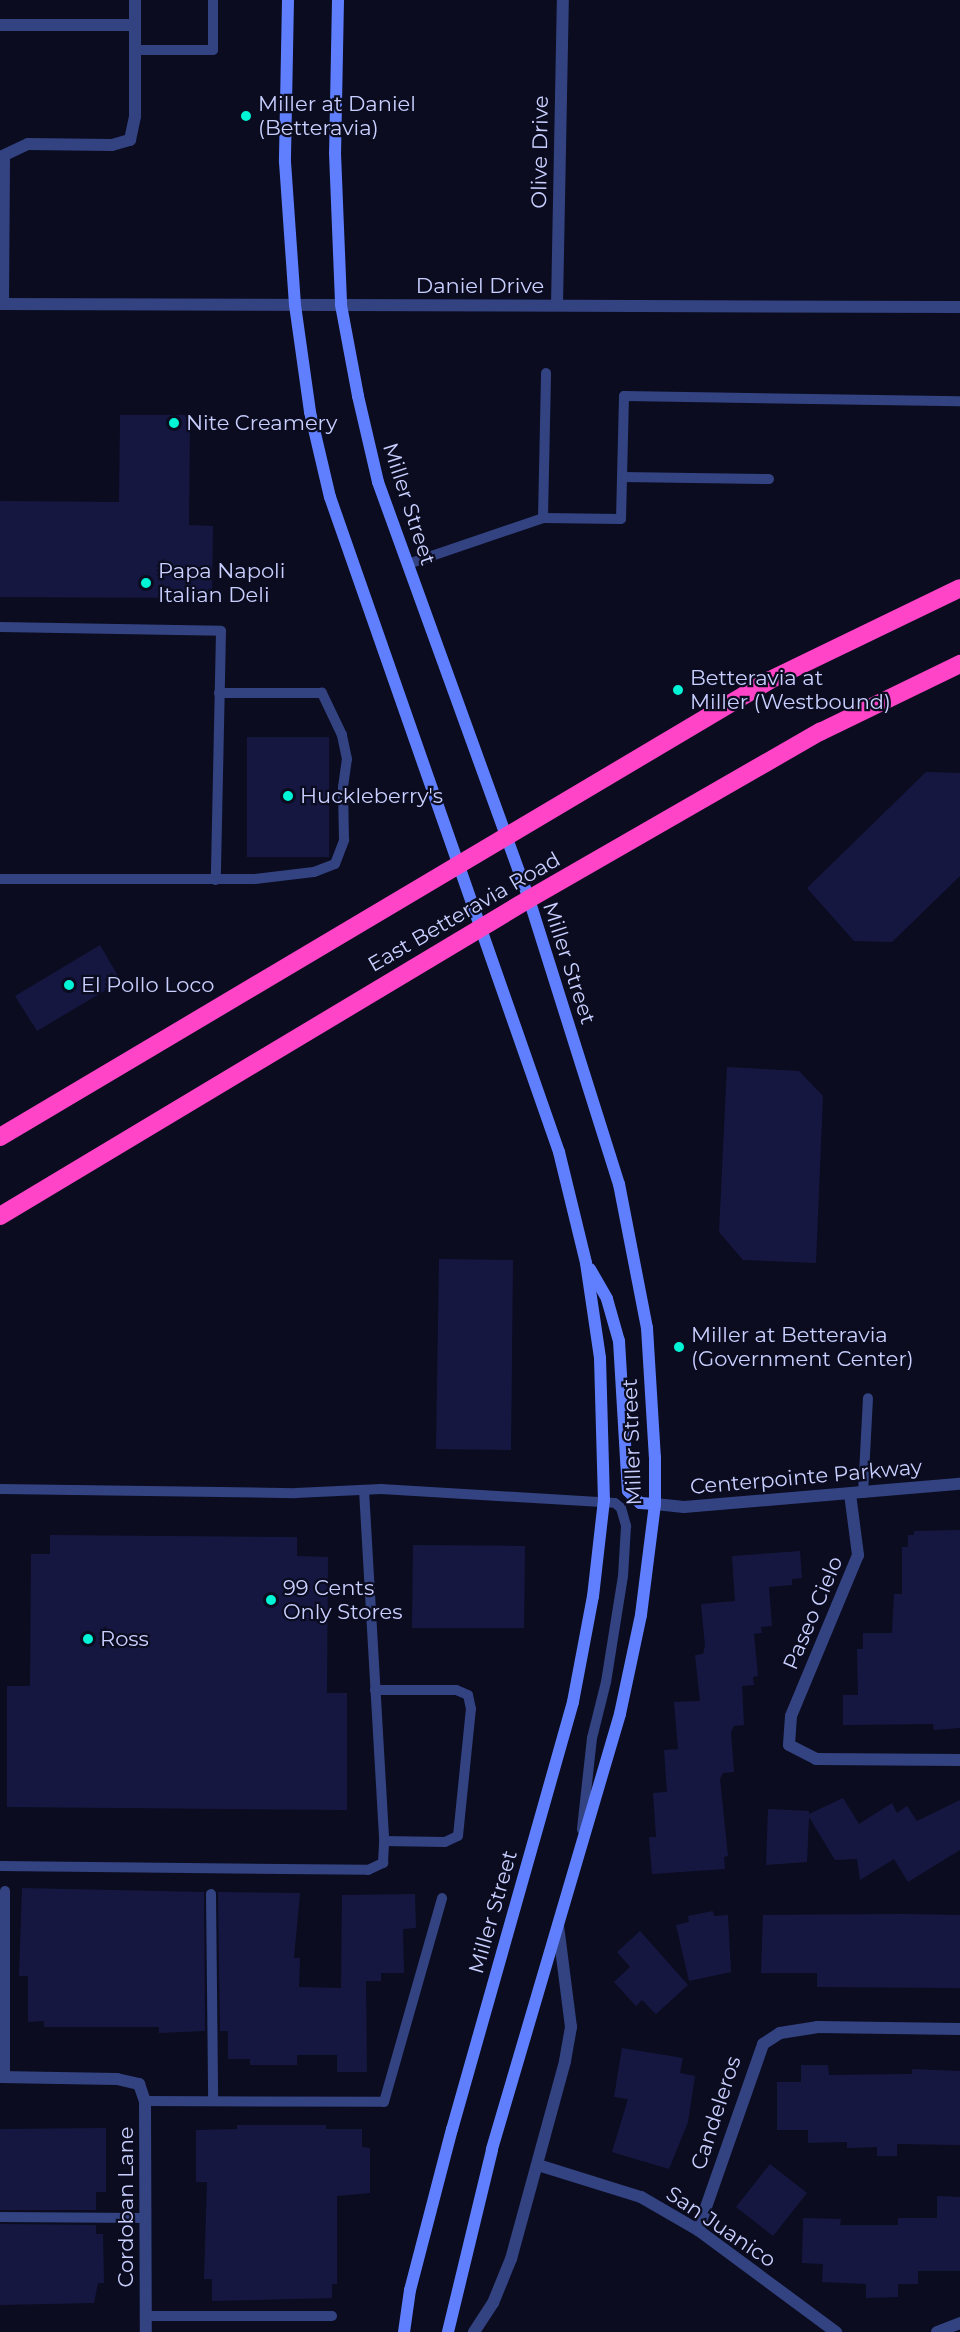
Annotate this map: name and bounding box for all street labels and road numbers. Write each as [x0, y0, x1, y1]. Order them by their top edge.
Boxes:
street label: Olive Drive [526, 95, 554, 209]
street label: Daniel Drive [416, 273, 544, 299]
street label: Miller Street [377, 440, 441, 568]
street label: East Betteravia Road [363, 847, 565, 977]
street label: Miller Street [537, 899, 601, 1027]
street label: Miller Street [617, 1378, 647, 1506]
street label: Centerpointe Parkway [689, 1454, 923, 1500]
street label: Paseo Cielo [778, 1552, 848, 1674]
street label: Miller Street [463, 1847, 523, 1977]
street label: Candeleros [686, 2053, 746, 2173]
street label: Cordoban Lane [113, 2126, 139, 2288]
street label: San Juanico [661, 2181, 781, 2273]

